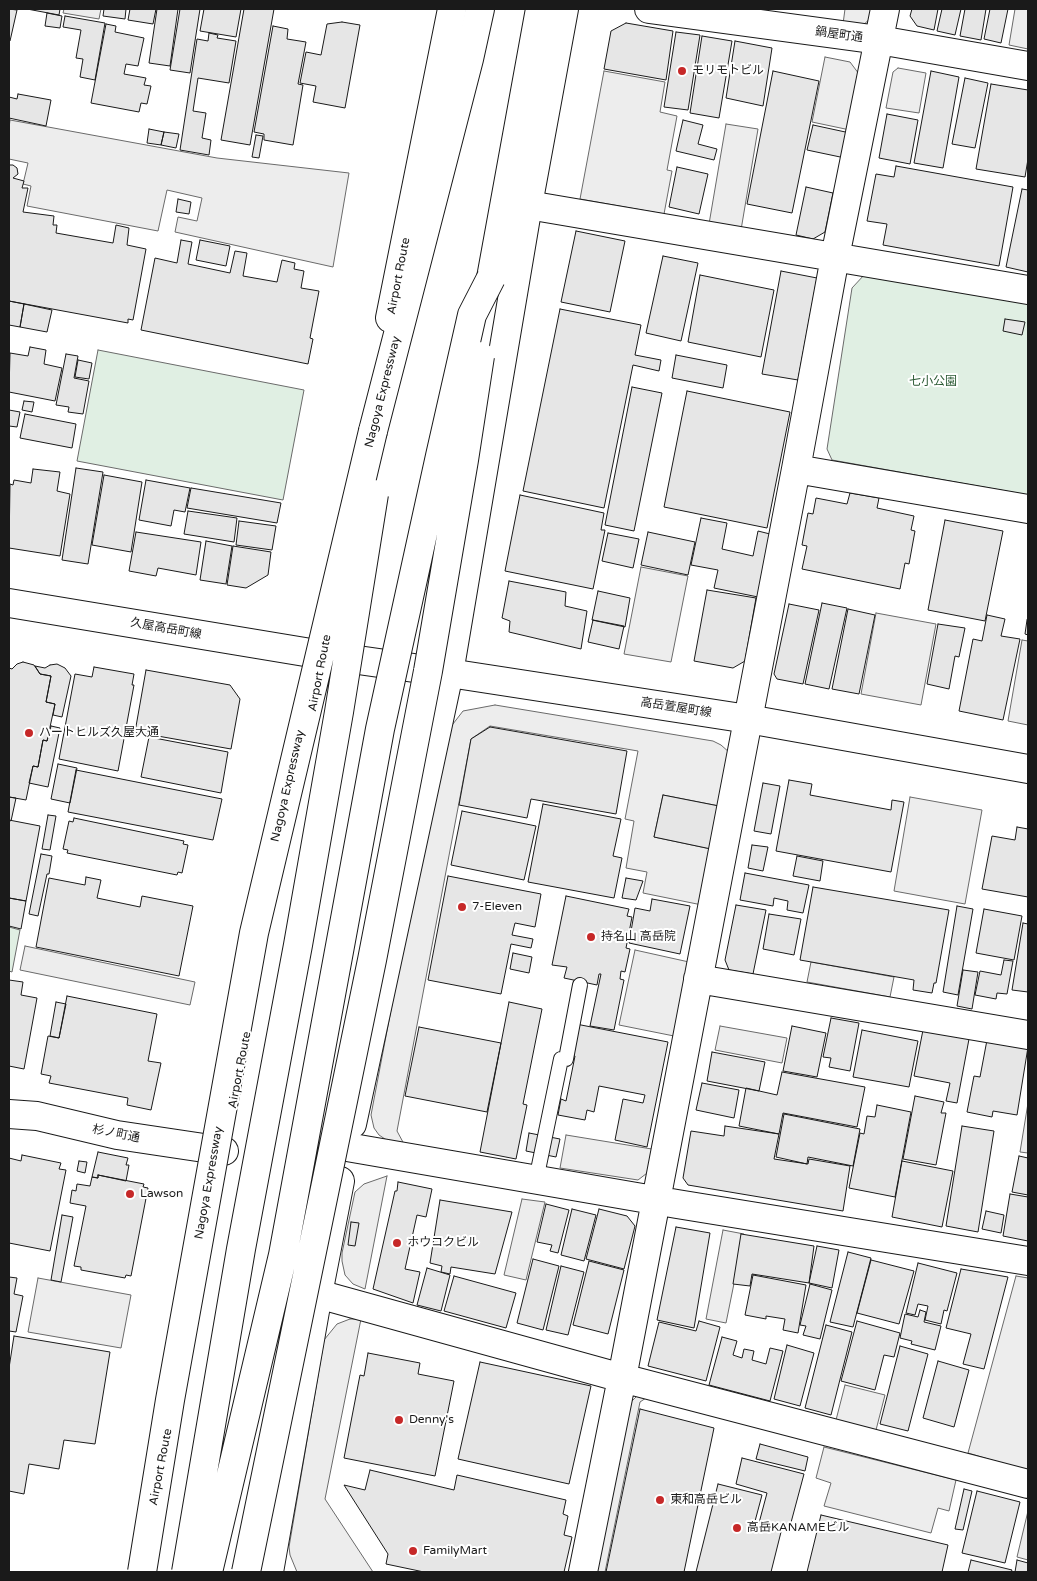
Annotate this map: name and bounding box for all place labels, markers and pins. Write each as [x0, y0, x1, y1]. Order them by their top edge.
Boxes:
place label: モリモトビル [692, 64, 764, 78]
marker: モリモトビル [676, 65, 688, 77]
place label: ハートヒルズ久屋大通 [39, 726, 159, 740]
marker: ハートヒルズ久屋大通 [23, 727, 35, 739]
place label: 7-Eleven [472, 900, 522, 914]
marker: 7-Eleven [456, 901, 468, 913]
place label: 持名山 高岳院 [601, 930, 676, 944]
marker: 持名山 高岳院 [585, 931, 597, 943]
place label: Lawson [140, 1187, 183, 1201]
marker: Lawson [124, 1188, 136, 1200]
place label: ホウコクビル [407, 1236, 479, 1250]
marker: ホウコクビル [391, 1237, 403, 1249]
place label: Denny's [409, 1413, 454, 1427]
marker: Denny's [393, 1414, 405, 1426]
place label: 東和高岳ビル [670, 1493, 742, 1507]
marker: 東和高岳ビル [654, 1494, 666, 1506]
place label: 高岳KANAMEビル [747, 1521, 850, 1535]
marker: 高岳KANAMEビル [731, 1522, 743, 1534]
place label: FamilyMart [423, 1544, 487, 1558]
marker: FamilyMart [407, 1545, 419, 1557]

